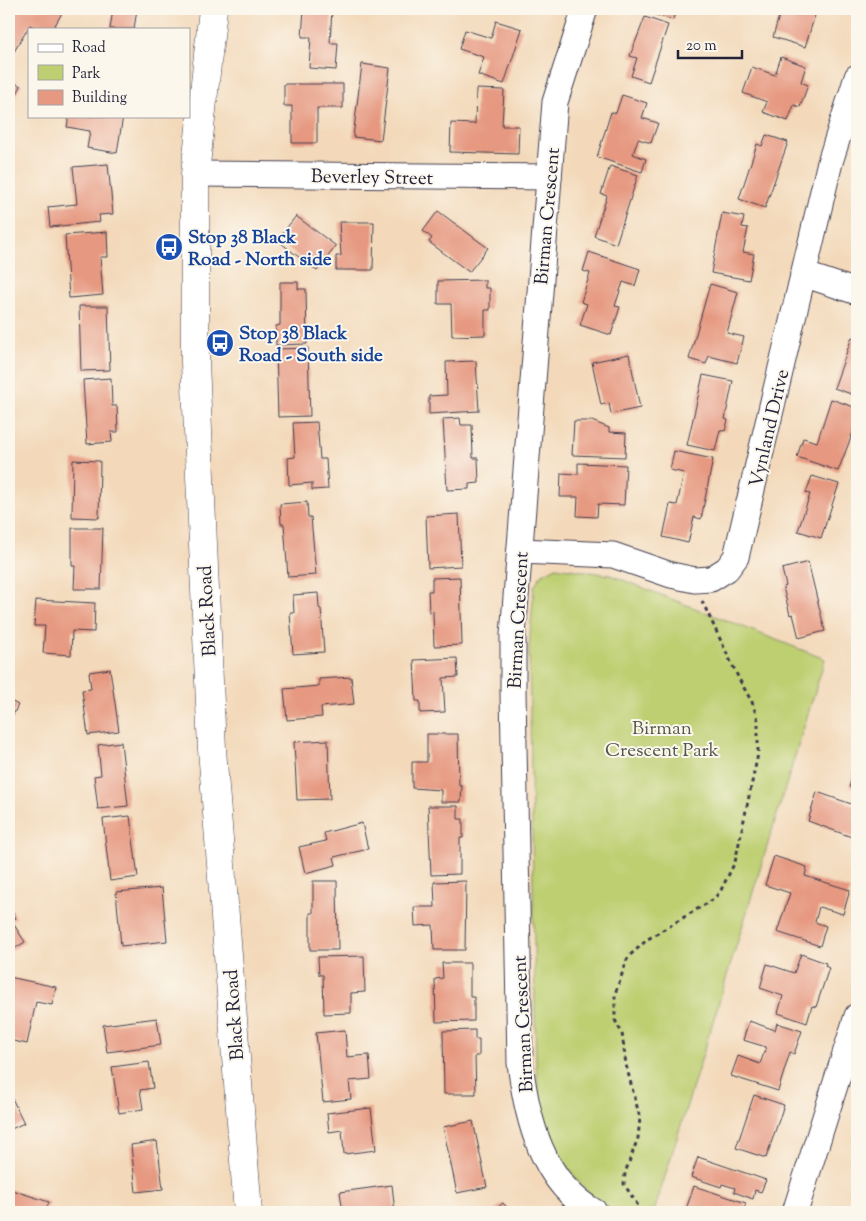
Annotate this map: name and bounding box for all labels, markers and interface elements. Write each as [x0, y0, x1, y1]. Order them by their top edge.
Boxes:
legend [28, 28, 190, 118]
scale bar [678, 28, 742, 60]
text: 20 m [686, 36, 717, 57]
text: Road [72, 38, 106, 59]
text: Park [72, 64, 101, 85]
text: Building [72, 88, 127, 109]
street label: Birman Crescent [529, 146, 568, 286]
street label: Beverley Street [311, 164, 434, 193]
place label: Stop 38 Black Road - North side [188, 225, 332, 274]
bus stop icon: Stop 38 Black Road - North side [154, 232, 184, 262]
place label: Stop 38 Black Road - South side [239, 321, 383, 370]
bus stop icon: Stop 38 Black Road - South side [205, 328, 235, 358]
street label: Vynland Drive [744, 367, 797, 490]
street label: Birman Crescent [502, 550, 537, 690]
street label: Black Road [193, 564, 224, 657]
park label: Birman Crescent Park [605, 716, 720, 765]
street label: Birman Crescent [507, 954, 542, 1093]
street label: Black Road [219, 968, 252, 1061]

